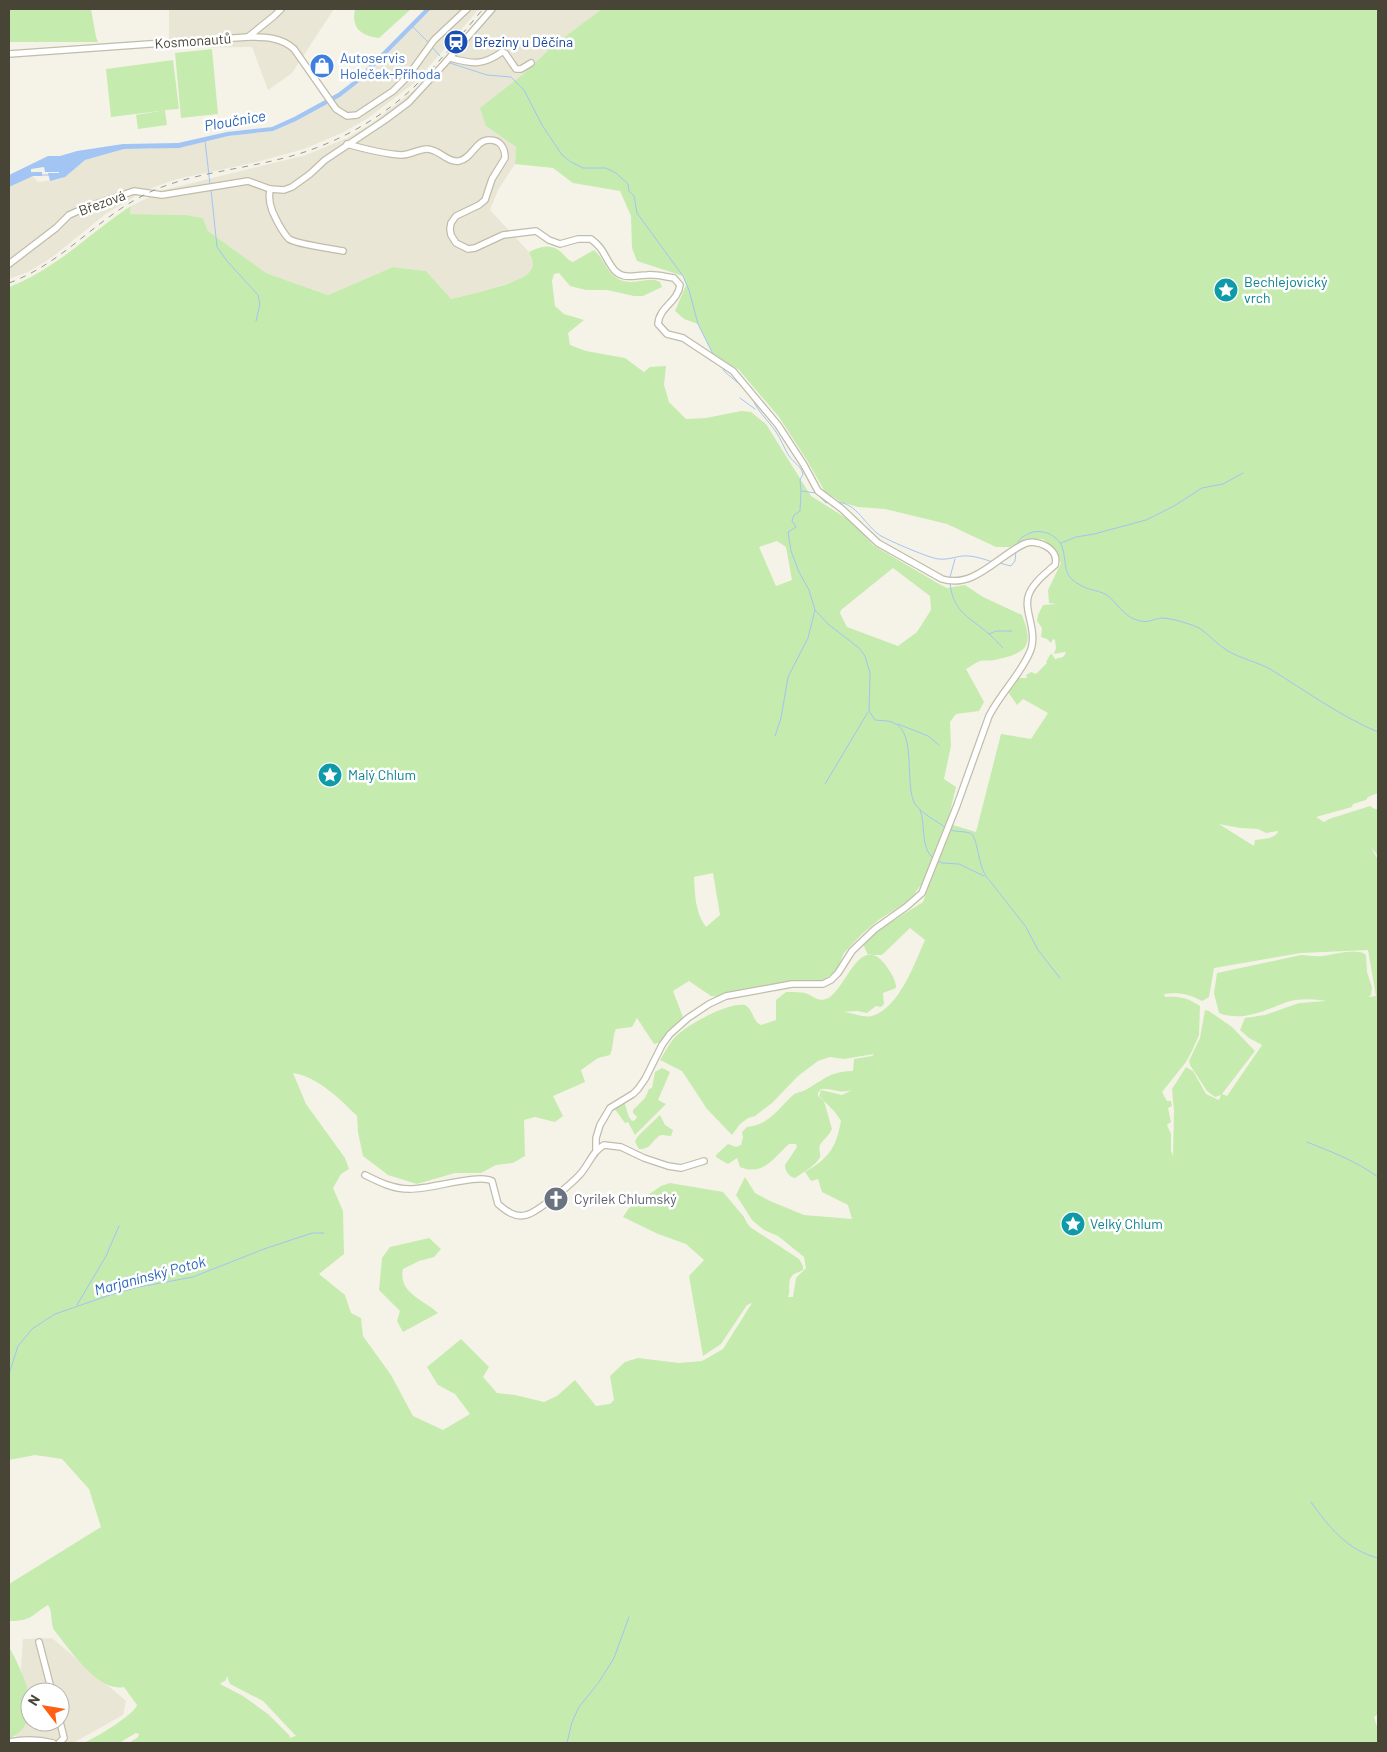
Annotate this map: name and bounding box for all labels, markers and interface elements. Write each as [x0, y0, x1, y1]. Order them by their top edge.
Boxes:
street label: Kosmonautů [154, 29, 232, 52]
station icon: Březiny u Děčína [443, 29, 469, 55]
place label: Březiny u Děčína [474, 33, 573, 50]
place label: Autoservis Holeček-Příhoda [340, 49, 441, 82]
shop icon: Autoservis Holeček-Příhoda [309, 53, 335, 79]
water label: Ploučnice [203, 106, 267, 134]
street label: Březová [76, 186, 128, 219]
place label: Bechlejovický vrch [1244, 273, 1328, 306]
place icon: Bechlejovický vrch [1213, 277, 1239, 303]
place icon: Malý Chlum [317, 762, 343, 788]
place label: Malý Chlum [348, 766, 416, 783]
church icon: Cyrilek Chlumský [543, 1186, 569, 1212]
place label: Cyrilek Chlumský [574, 1190, 677, 1207]
place icon: Velký Chlum [1060, 1211, 1086, 1237]
place label: Velký Chlum [1090, 1215, 1163, 1232]
water label: Marjanínský Potok [92, 1251, 208, 1299]
north arrow [20, 1682, 70, 1732]
text: N [24, 1692, 43, 1708]

